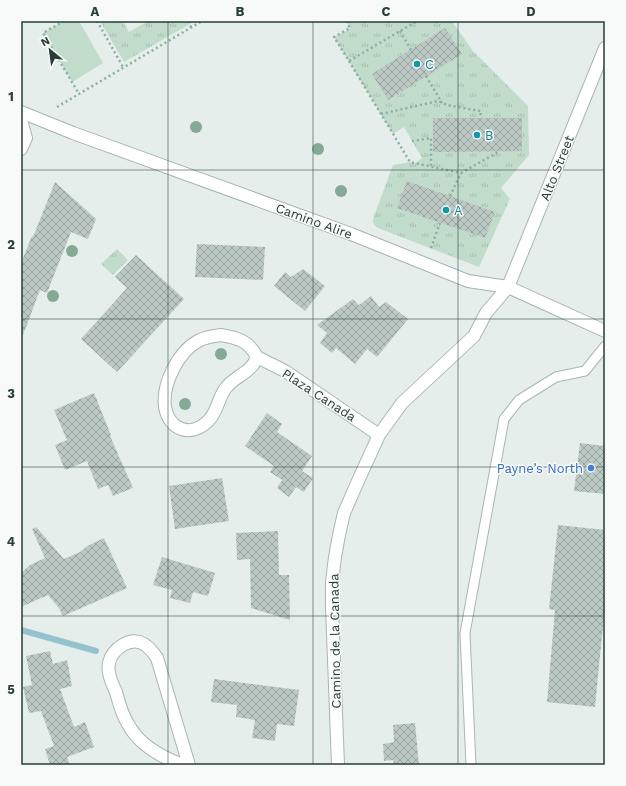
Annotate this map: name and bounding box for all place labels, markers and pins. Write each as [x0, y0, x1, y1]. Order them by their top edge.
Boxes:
place label: C [425, 57, 434, 72]
marker: C [412, 59, 422, 69]
place label: B [485, 128, 494, 143]
marker: B [472, 130, 482, 140]
place label: A [454, 203, 463, 218]
marker: A [441, 205, 451, 215]
place label: Payne’s North [497, 461, 583, 476]
marker: Payne’s North [586, 463, 596, 473]

